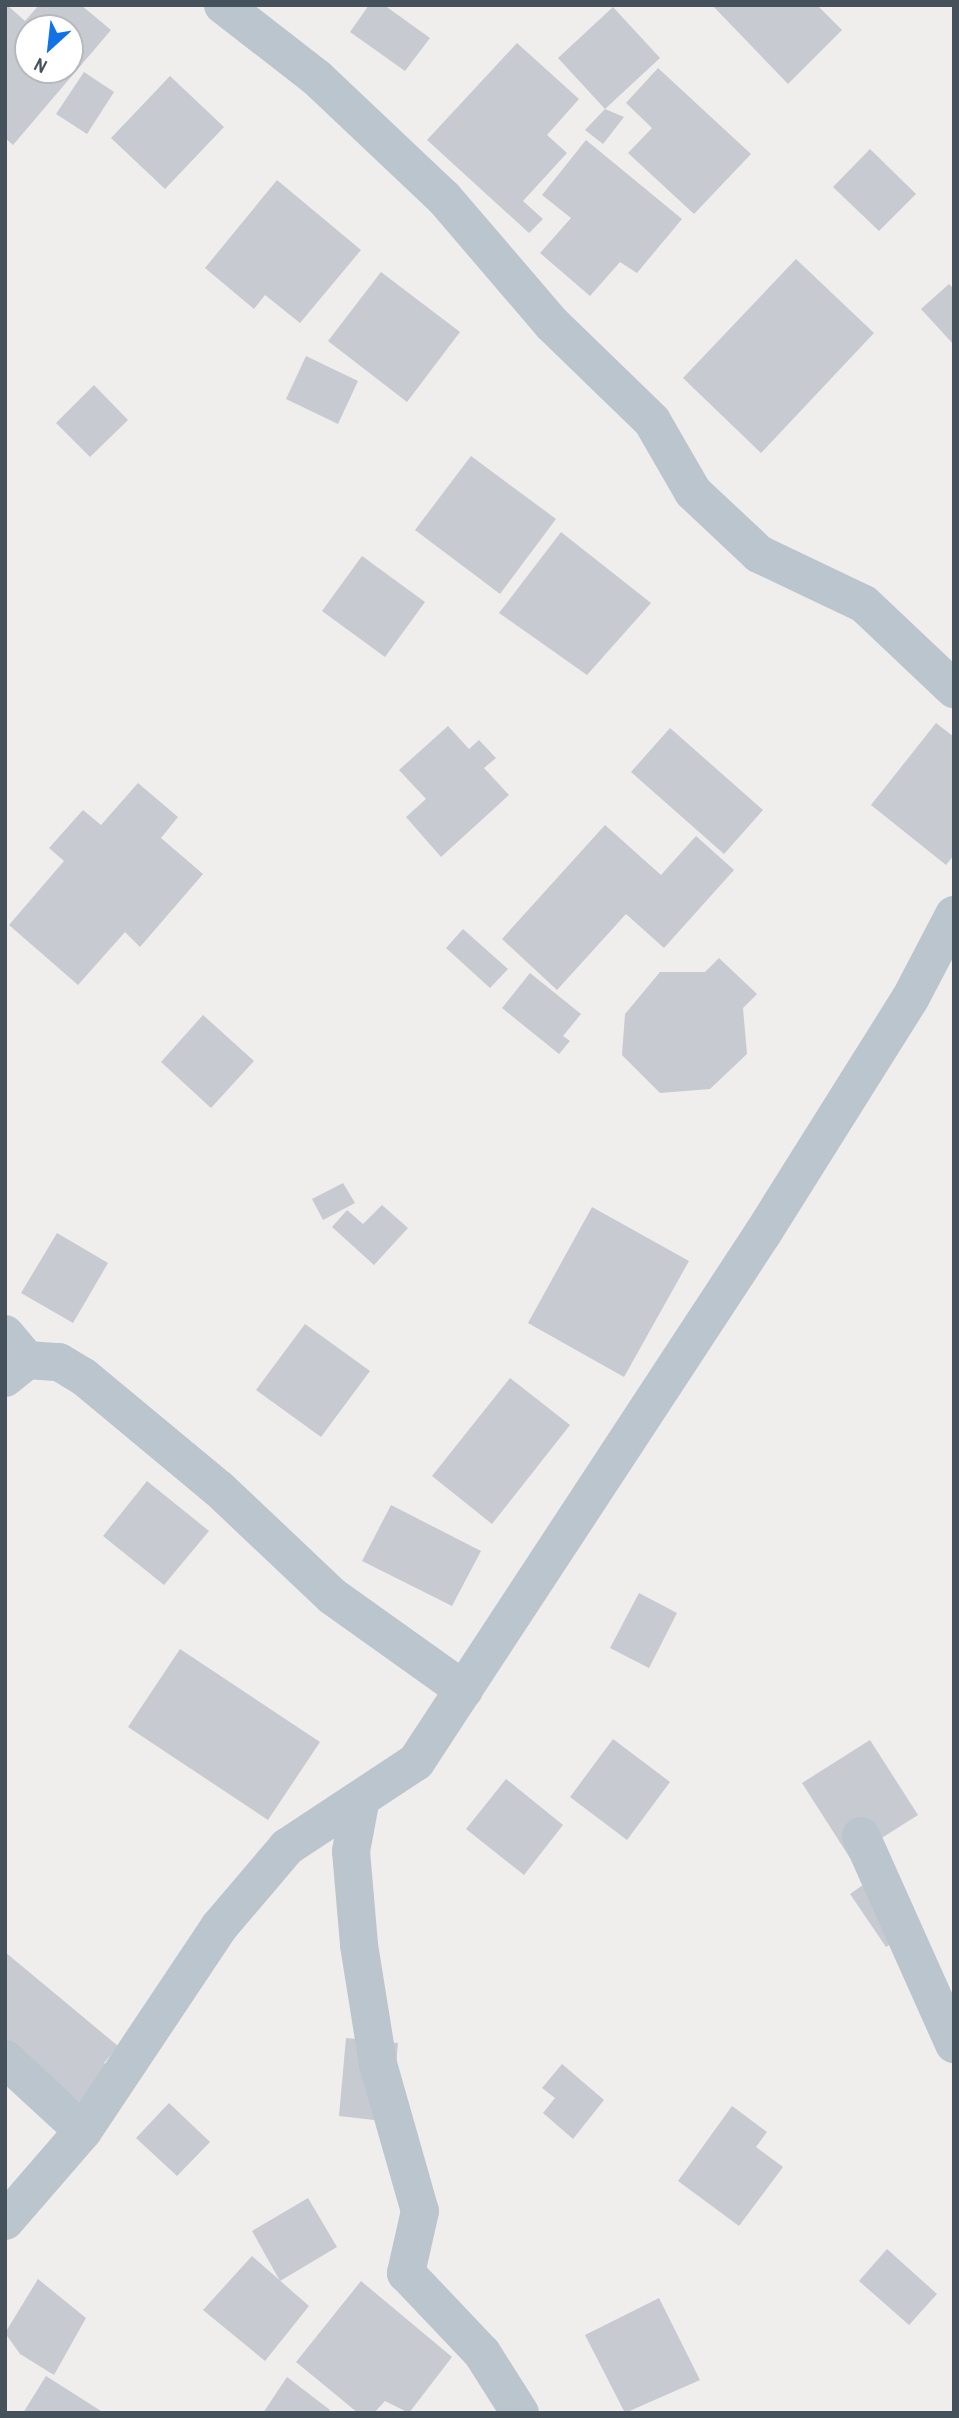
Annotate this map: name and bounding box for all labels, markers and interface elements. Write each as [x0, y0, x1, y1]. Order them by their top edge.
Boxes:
north arrow [14, 14, 84, 84]
text: N [29, 52, 51, 80]

